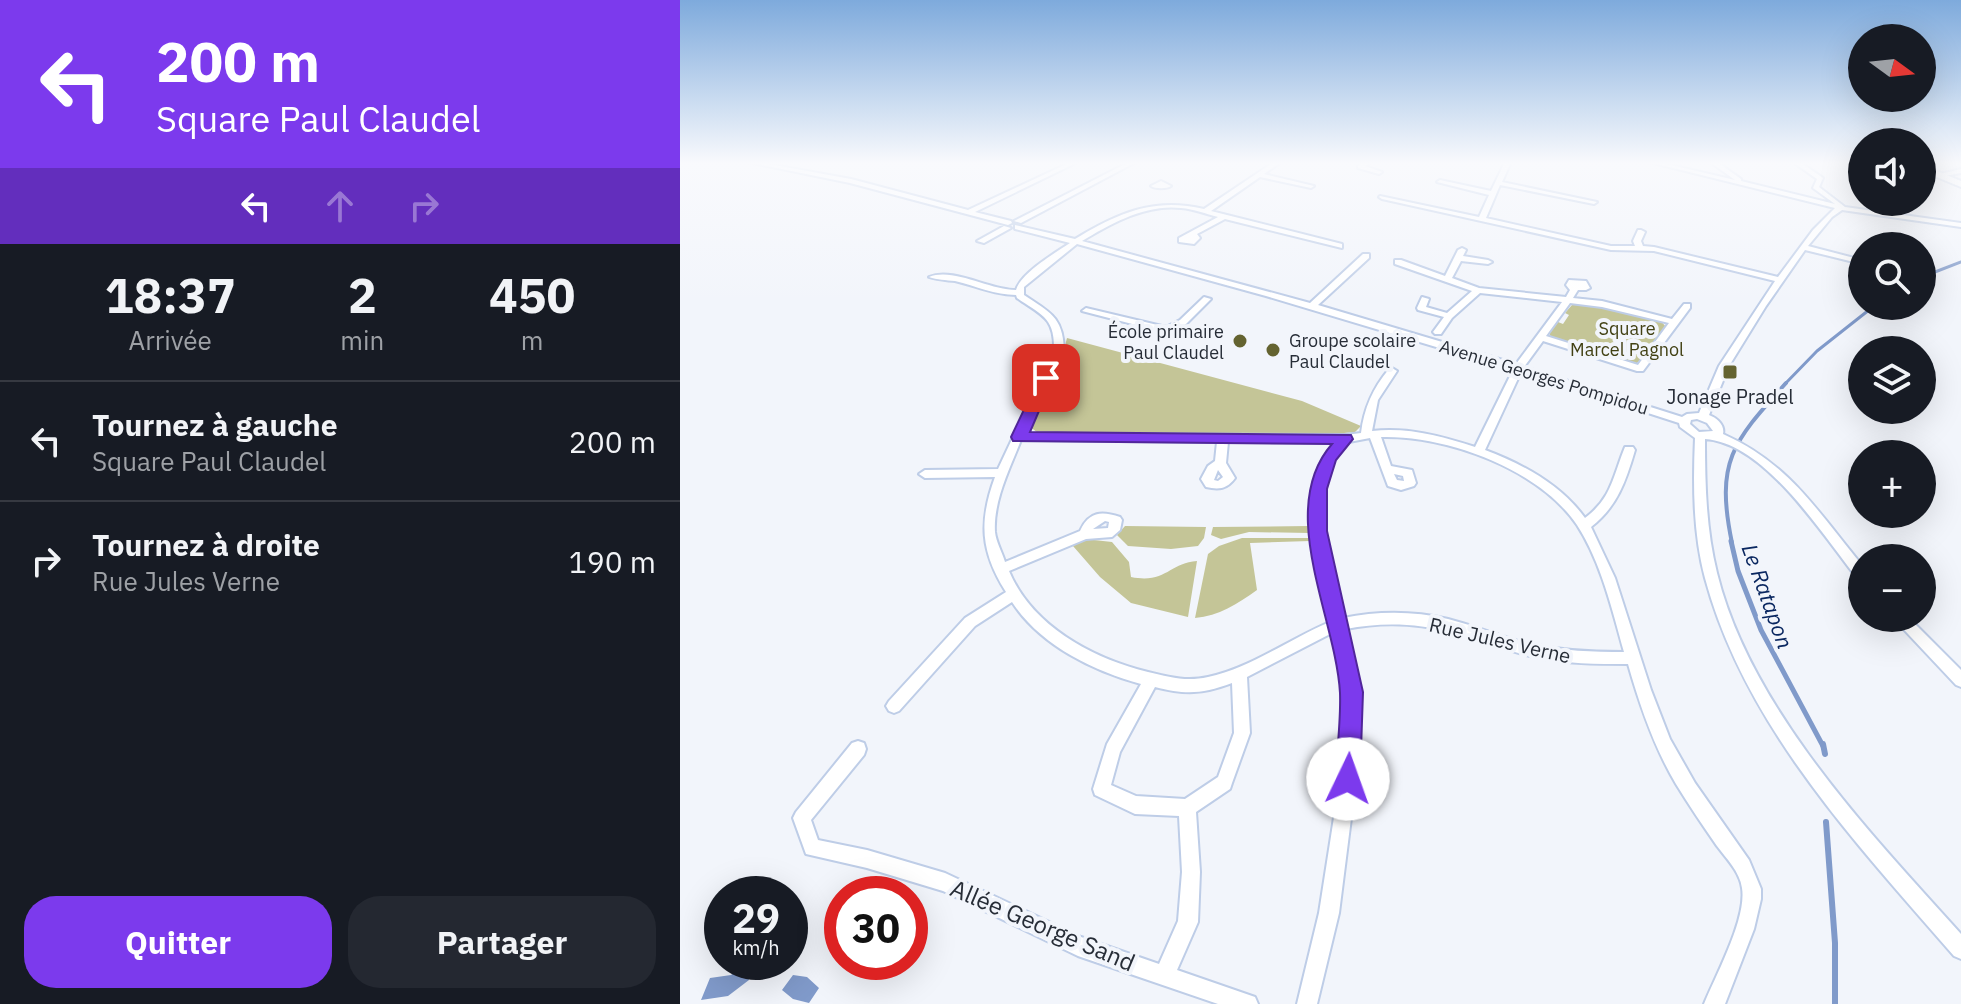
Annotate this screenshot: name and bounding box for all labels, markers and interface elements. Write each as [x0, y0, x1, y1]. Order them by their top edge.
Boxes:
north arrow [1848, 24, 1936, 112]
map controls [1848, 24, 1936, 632]
text: 200 m [156, 25, 320, 97]
icon: left [24, 32, 128, 136]
text: Square Paul Claudel [156, 95, 480, 142]
button: sound [1848, 128, 1936, 216]
icon: left [234, 184, 278, 228]
icon: ahead [318, 184, 362, 228]
icon: right [402, 184, 446, 228]
button: search [1848, 232, 1936, 320]
text: 18:37 [105, 264, 236, 326]
text: 2 [348, 264, 377, 326]
text: 450 [489, 264, 575, 326]
park label: Square Marcel Pagnol [1570, 317, 1684, 361]
place label: École primaire Paul Claudel [1108, 320, 1224, 364]
text: Arrivée [128, 323, 212, 357]
text: min [340, 323, 384, 357]
text: m [521, 323, 543, 357]
place label: Groupe scolaire Paul Claudel [1289, 329, 1416, 373]
marker: École primaire Paul Claudel [1231, 332, 1249, 350]
street label: Avenue Georges Pompidou [1437, 334, 1651, 420]
button: layers [1848, 336, 1936, 424]
marker: Groupe scolaire Paul Claudel [1264, 341, 1282, 359]
pin [1012, 344, 1080, 412]
icon: arrive [1024, 356, 1068, 400]
marker: Jonage Pradel [1721, 363, 1739, 381]
place label: Jonage Pradel [1666, 383, 1794, 410]
text: Tournez à gauche [92, 405, 338, 444]
icon: left [24, 419, 68, 463]
text: 200 m [569, 422, 656, 461]
button: + [1848, 440, 1936, 528]
text: Square Paul Claudel [92, 444, 326, 478]
text: Tournez à droite [92, 525, 320, 564]
icon: right [24, 539, 68, 583]
water label: Le Ratapon [1736, 540, 1800, 652]
text: 190 m [569, 542, 656, 581]
button: − [1848, 544, 1936, 632]
text: Rue Jules Verne [92, 564, 280, 598]
street label: Rue Jules Verne [1427, 611, 1573, 669]
position arrow [1306, 737, 1390, 821]
street label: Allée George Sand [946, 872, 1140, 978]
speed limit sign: 30 [824, 876, 928, 980]
text: 29 [732, 892, 780, 944]
button: Quitter [24, 896, 332, 988]
button: Partager [348, 896, 656, 988]
text: km/h [732, 934, 780, 961]

